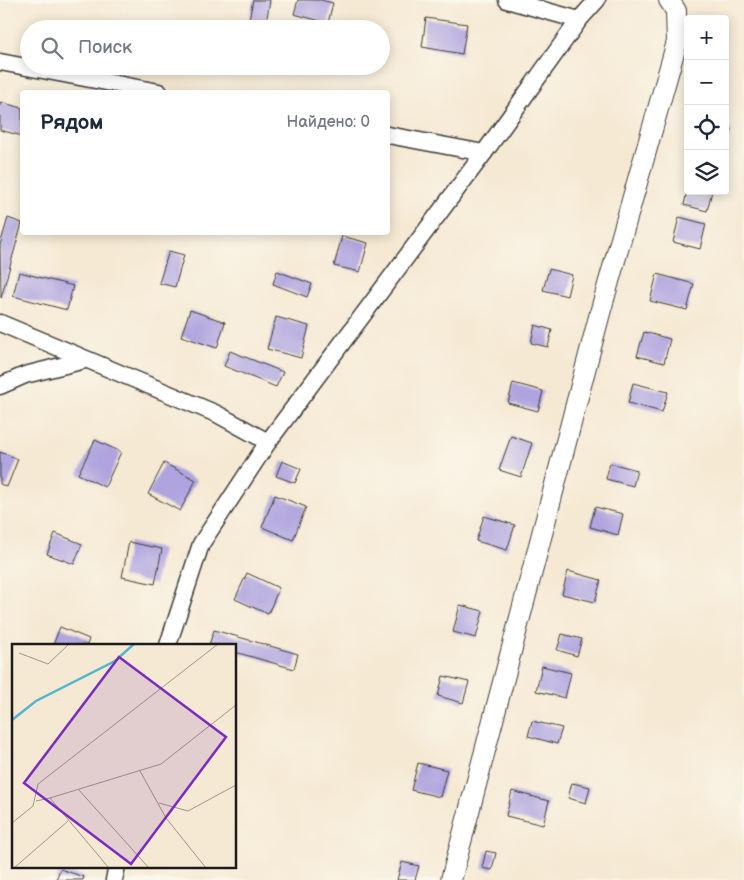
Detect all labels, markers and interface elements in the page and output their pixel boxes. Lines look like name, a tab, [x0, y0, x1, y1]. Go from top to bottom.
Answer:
map controls	[684, 15, 729, 195]
button: +	[684, 15, 729, 60]
search box	[20, 20, 390, 75]
icon: search	[38, 34, 66, 62]
text: Поиск	[78, 36, 132, 59]
button: −	[684, 60, 729, 105]
button: locate	[684, 105, 729, 150]
text: Рядом	[40, 110, 103, 135]
text: Найдено: 0	[287, 113, 370, 132]
button: layers	[684, 150, 729, 195]
inset map	[12, 644, 236, 868]

